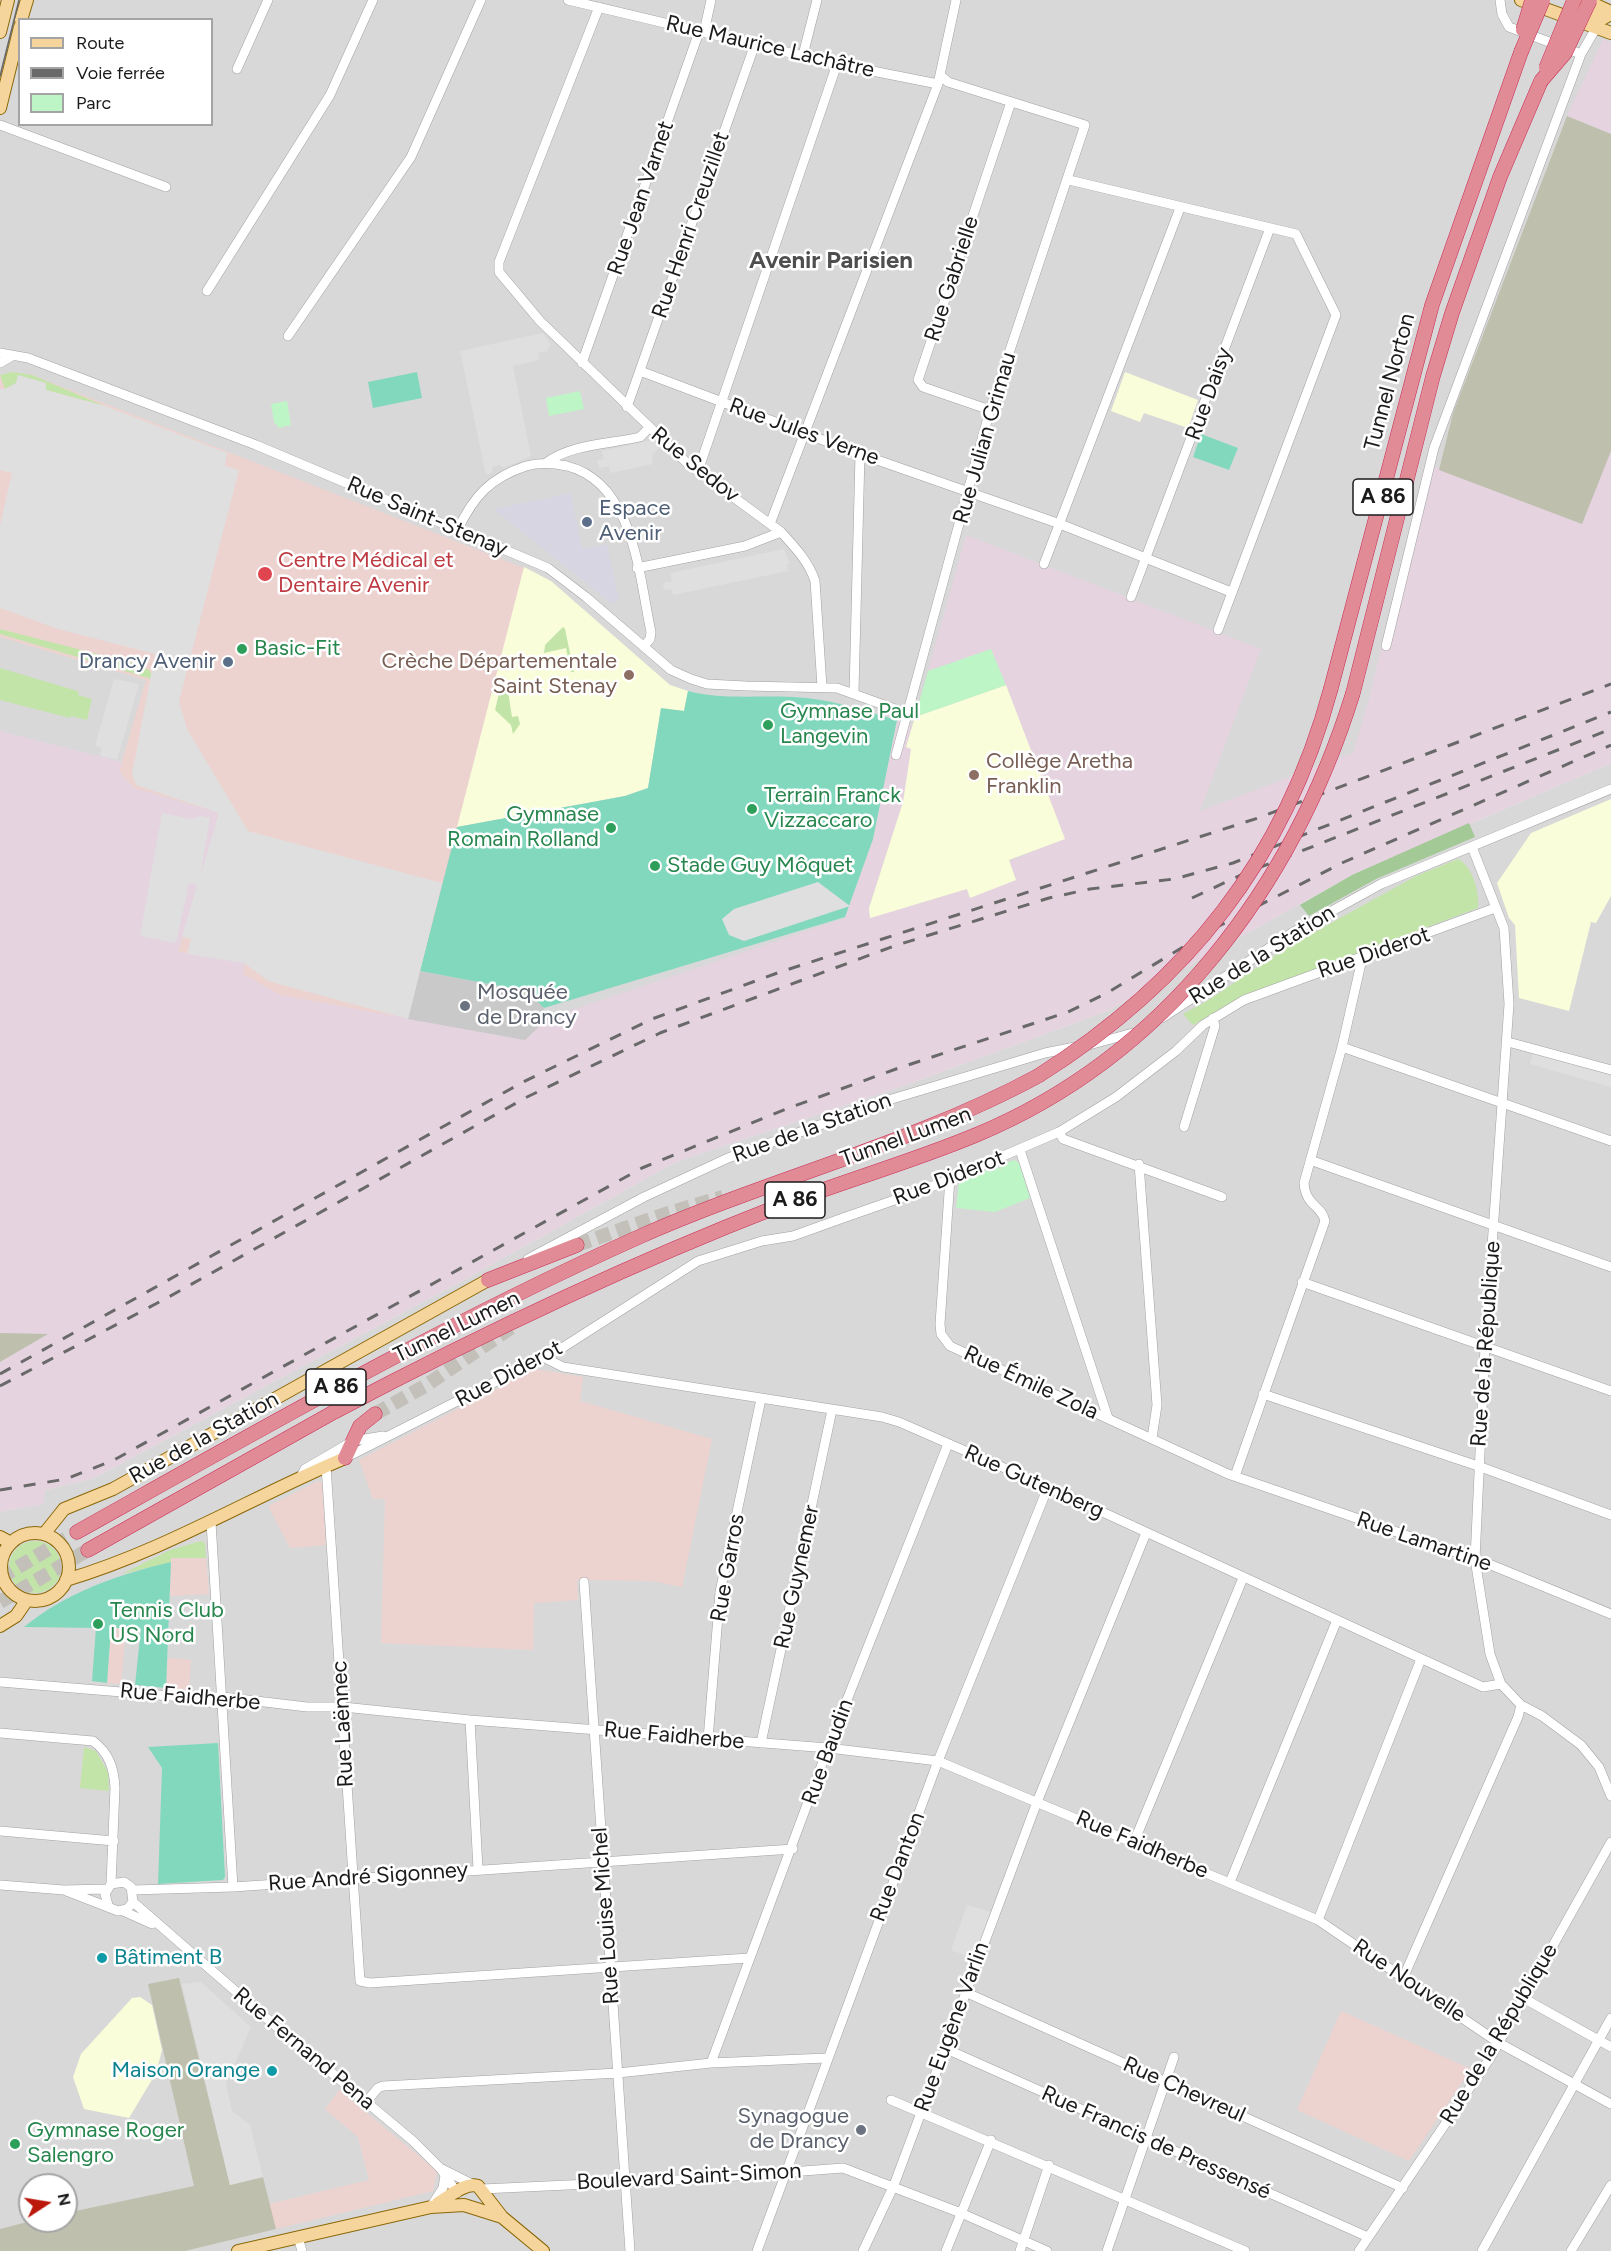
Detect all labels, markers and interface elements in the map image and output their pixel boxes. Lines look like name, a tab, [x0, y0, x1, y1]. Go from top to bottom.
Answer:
street label: Rue Maurice Lachâtre	[663, 10, 877, 84]
legend	[18, 18, 213, 126]
text: Route	[76, 32, 124, 54]
text: Voie ferrée	[76, 62, 165, 84]
text: Parc	[76, 92, 111, 114]
street label: Rue Jean Varnet	[602, 117, 680, 279]
street label: Rue Henri Creuzillet	[647, 128, 735, 322]
street label: Rue Gabrielle	[919, 213, 985, 345]
district label: Avenir Parisien	[749, 247, 913, 275]
street label: Tunnel Norton	[1359, 311, 1421, 453]
street label: Rue Daisy	[1180, 344, 1238, 444]
street label: Rue Julian Grimau	[948, 349, 1022, 527]
street label: Rue Jules Verne	[725, 393, 883, 471]
street label: Rue Sedov	[646, 421, 744, 509]
street label: Rue Saint-Stenay	[343, 471, 511, 563]
road number: A 86	[1353, 479, 1413, 515]
place label: Espace Avenir	[599, 496, 670, 548]
marker: Espace Avenir	[580, 515, 594, 529]
place label: Centre Médical et Dentaire Avenir	[278, 548, 454, 600]
marker: Centre Médical et Dentaire Avenir	[256, 565, 274, 583]
place label: Basic-Fit	[254, 636, 340, 662]
marker: Basic-Fit	[235, 642, 249, 656]
place label: Drancy Avenir	[79, 649, 216, 675]
place label: Crèche Départementale Saint Stenay	[382, 649, 617, 700]
marker: Drancy Avenir	[221, 655, 235, 669]
marker: Crèche Départementale Saint Stenay	[622, 668, 636, 682]
place label: Gymnase Paul Langevin	[780, 699, 919, 750]
marker: Gymnase Paul Langevin	[761, 718, 775, 732]
place label: Collège Aretha Franklin	[986, 749, 1133, 800]
marker: Collège Aretha Franklin	[967, 768, 981, 782]
place label: Terrain Franck Vizzaccaro	[764, 783, 901, 834]
place label: Gymnase Romain Rolland	[447, 802, 599, 854]
marker: Terrain Franck Vizzaccaro	[745, 802, 759, 816]
marker: Gymnase Romain Rolland	[604, 821, 618, 835]
place label: Stade Guy Môquet	[667, 853, 853, 879]
marker: Stade Guy Môquet	[648, 859, 662, 873]
street label: Rue de la Station	[1184, 900, 1340, 1010]
street label: Rue Diderot	[1314, 921, 1434, 985]
place label: Mosquée de Drancy	[477, 980, 577, 1032]
marker: Mosquée de Drancy	[458, 999, 472, 1013]
street label: Rue de la Station	[729, 1087, 895, 1169]
street label: Tunnel Lumen	[837, 1101, 975, 1173]
street label: Rue Diderot	[890, 1145, 1008, 1211]
road number: A 86	[765, 1182, 825, 1218]
street label: Rue de la République	[1466, 1240, 1506, 1448]
street label: Tunnel Lumen	[390, 1285, 524, 1369]
street label: Rue Diderot	[451, 1335, 567, 1413]
street label: Rue Émile Zola	[959, 1340, 1103, 1426]
road number: A 86	[306, 1369, 366, 1405]
street label: Rue de la Station	[125, 1386, 283, 1490]
street label: Rue Gutenberg	[960, 1439, 1108, 1525]
street label: Rue Guynemer	[769, 1503, 825, 1651]
street label: Rue Lamartine	[1353, 1507, 1495, 1577]
street label: Rue Garros	[706, 1512, 750, 1624]
place label: Tennis Club US Nord	[110, 1598, 224, 1650]
marker: Tennis Club US Nord	[91, 1617, 105, 1631]
street label: Rue Laënnec	[327, 1660, 359, 1788]
street label: Rue Faidherbe	[119, 1678, 261, 1716]
street label: Rue Baudin	[797, 1695, 859, 1809]
street label: Rue Faidherbe	[603, 1717, 745, 1755]
street label: Rue Faidherbe	[1072, 1805, 1212, 1885]
street label: Rue Danton	[865, 1808, 931, 1926]
street label: Rue Louise Michel	[587, 1827, 625, 2005]
street label: Rue André Sigonney	[267, 1857, 469, 1897]
street label: Rue Nouvelle	[1348, 1934, 1470, 2028]
street label: Rue Eugène Varlin	[909, 1939, 995, 2115]
street label: Rue de la République	[1435, 1939, 1563, 2129]
place label: Bâtiment B	[114, 1945, 222, 1971]
marker: Bâtiment B	[95, 1951, 109, 1965]
street label: Rue Fernand Pena	[228, 1982, 380, 2116]
street label: Rue Chevreul	[1119, 2051, 1249, 2129]
place label: Maison Orange	[111, 2058, 260, 2084]
marker: Maison Orange	[265, 2064, 279, 2078]
street label: Rue Francis de Pressensé	[1037, 2080, 1275, 2206]
place label: Synagogue de Drancy	[738, 2104, 849, 2156]
place label: Gymnase Roger Salengro	[27, 2118, 184, 2170]
marker: Synagogue de Drancy	[854, 2123, 868, 2137]
marker: Gymnase Roger Salengro	[8, 2137, 22, 2151]
street label: Boulevard Saint-Simon	[576, 2158, 802, 2196]
north arrow	[18, 2173, 78, 2233]
text: N	[54, 2192, 75, 2208]

